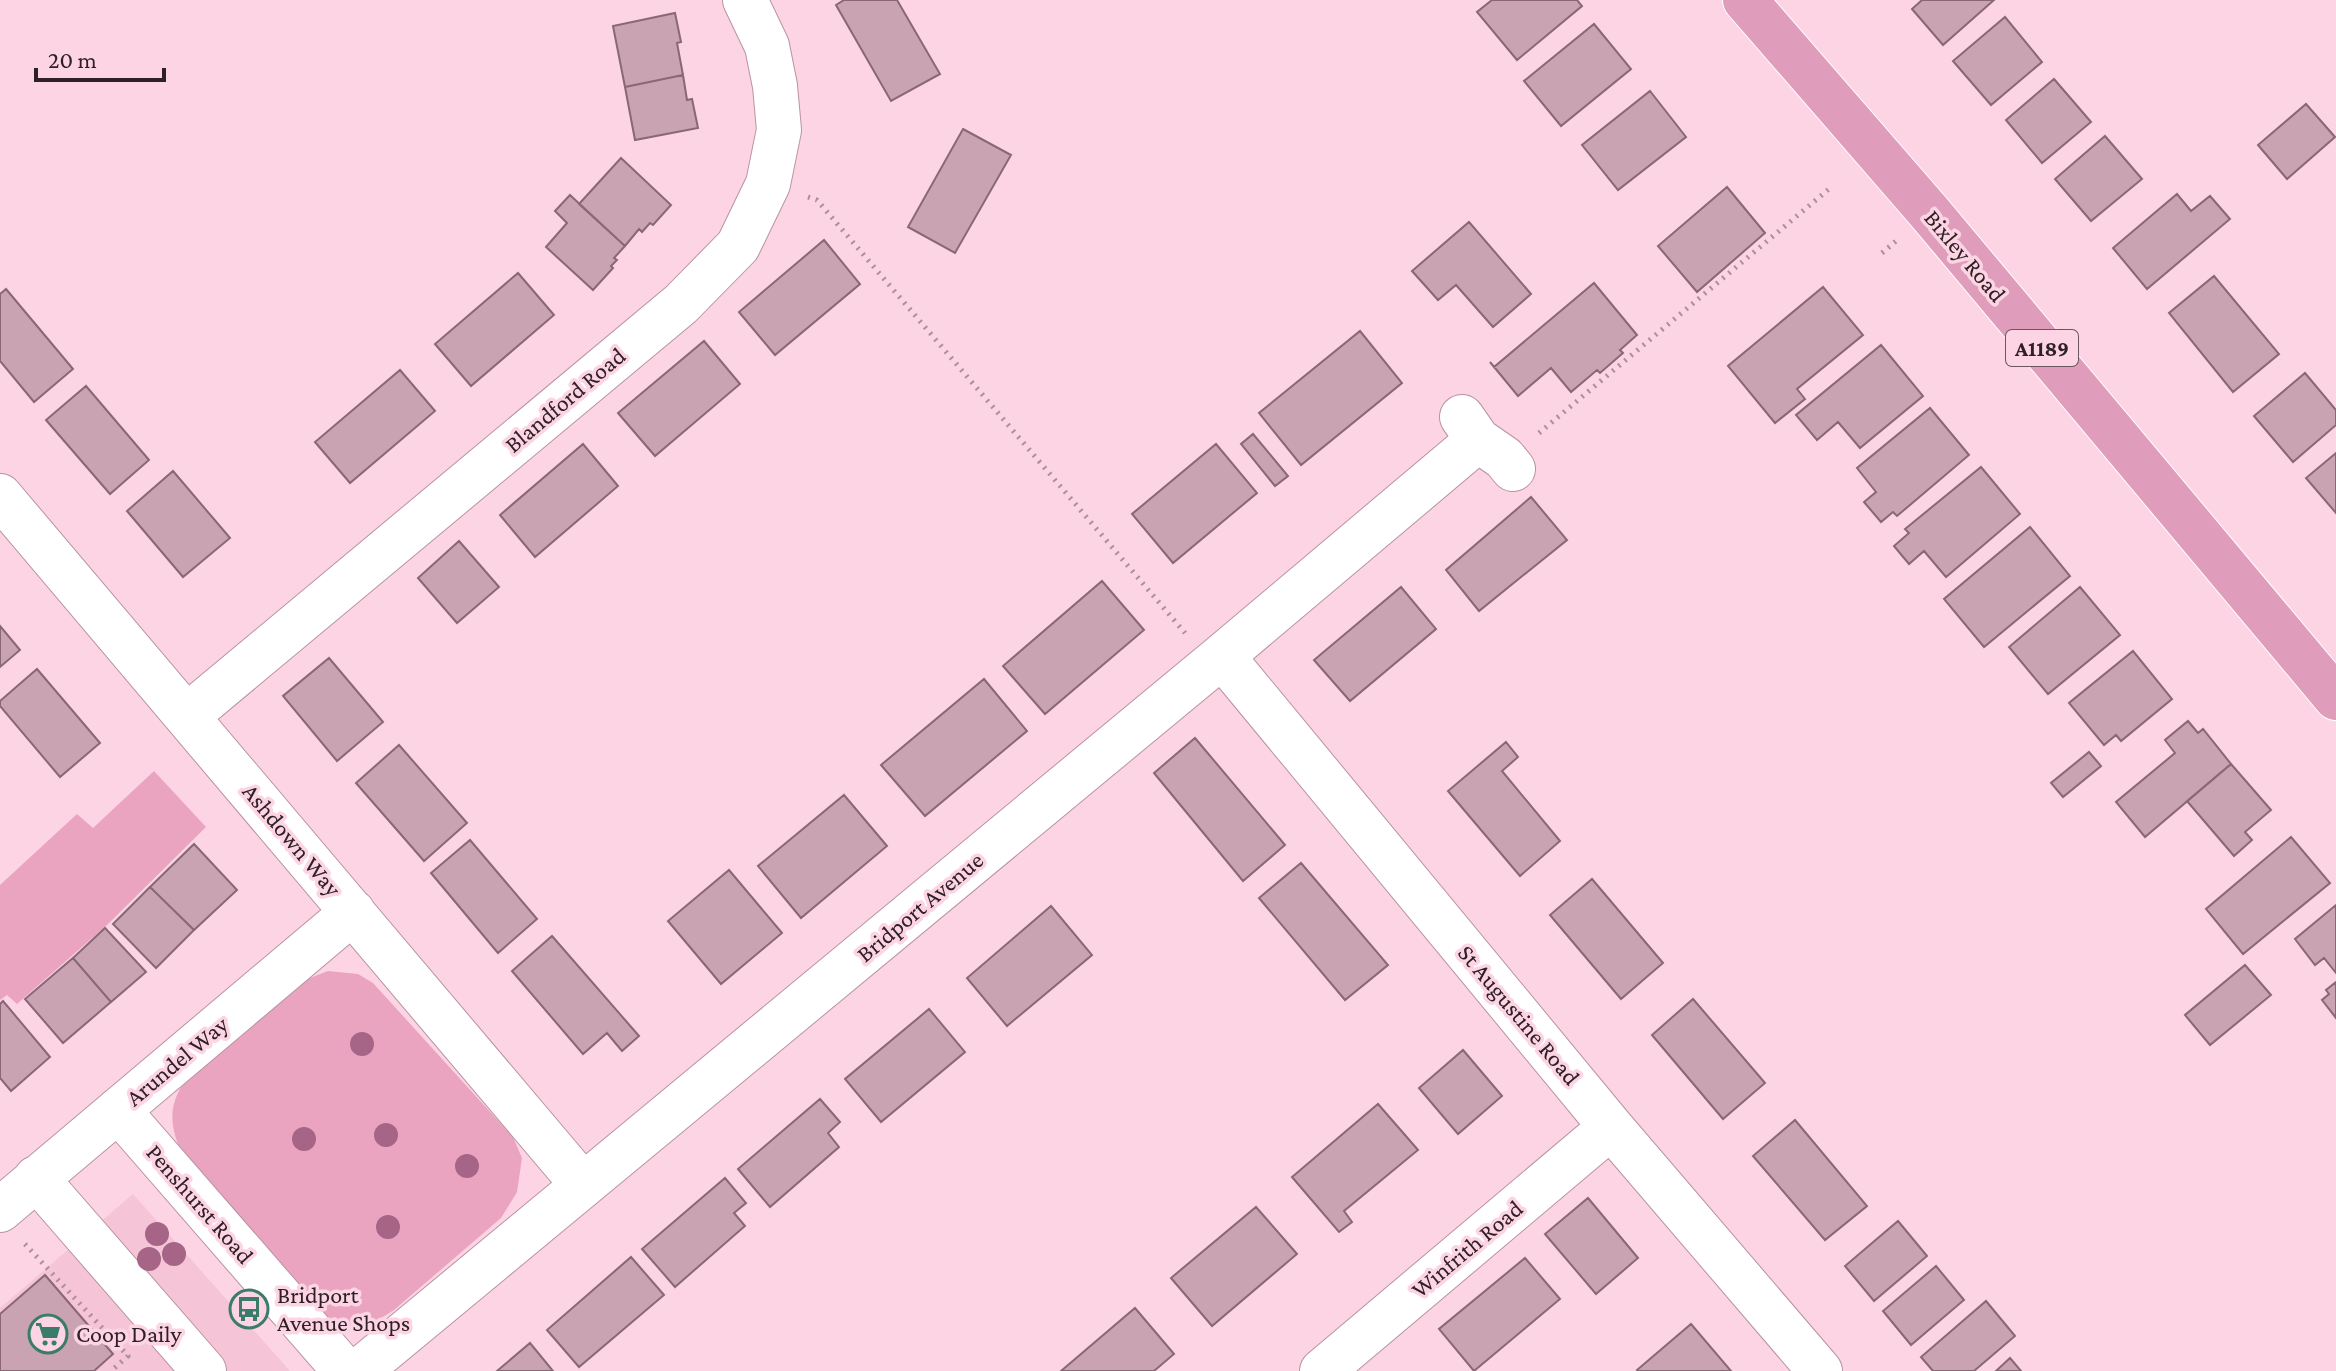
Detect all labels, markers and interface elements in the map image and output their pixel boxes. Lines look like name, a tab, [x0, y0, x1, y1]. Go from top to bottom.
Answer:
scale bar	[36, 32, 164, 82]
text: 20 m	[48, 46, 97, 73]
street label: Bixley Road	[1919, 204, 2012, 307]
road number: A1189	[2006, 330, 2078, 366]
street label: Blandford Road	[499, 341, 631, 458]
street label: Ashdown Way	[238, 778, 348, 902]
street label: Bridport Avenue	[851, 846, 988, 967]
street label: St Augustine Road	[1453, 939, 1586, 1090]
street label: Arundel Way	[120, 1010, 234, 1111]
street label: Penshurst Road	[141, 1139, 260, 1269]
street label: Winfrith Road	[1406, 1194, 1528, 1303]
place label: Bridport Avenue Shops	[277, 1281, 410, 1336]
bus stop icon: Bridport Avenue Shops	[228, 1288, 270, 1330]
supermarket icon: Coop Daily	[27, 1313, 69, 1355]
place label: Coop Daily	[76, 1320, 183, 1347]

